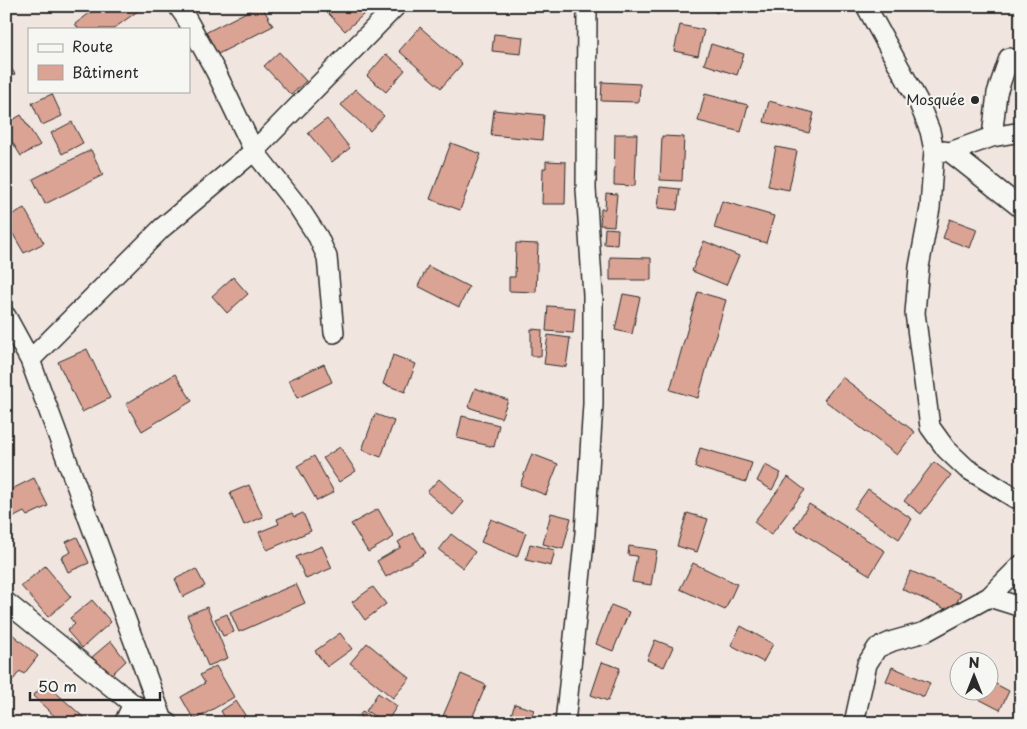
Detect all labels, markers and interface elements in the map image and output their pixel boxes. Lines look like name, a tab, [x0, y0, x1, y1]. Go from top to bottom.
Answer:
legend	[28, 28, 190, 92]
text: Route	[72, 34, 113, 57]
text: Bâtiment	[72, 60, 139, 83]
place label: Mosquée	[906, 89, 965, 110]
marker: Mosquée	[969, 94, 981, 106]
north arrow	[950, 652, 1000, 702]
text: N	[968, 652, 980, 673]
scale bar	[30, 669, 160, 701]
text: 50 m	[38, 674, 77, 697]

